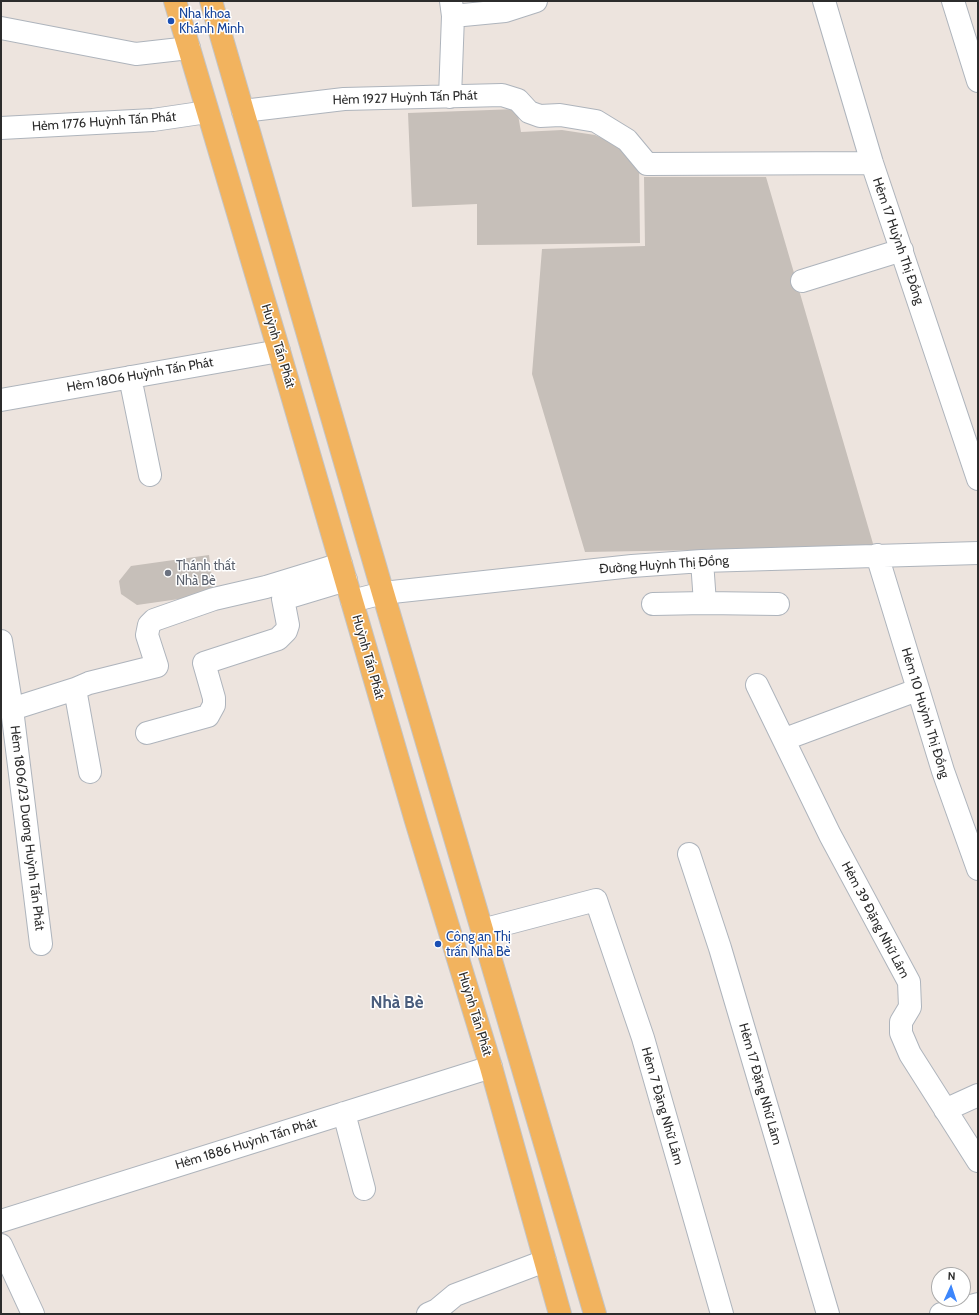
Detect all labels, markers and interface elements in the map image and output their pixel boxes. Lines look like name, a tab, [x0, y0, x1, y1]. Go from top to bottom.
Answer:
place label: Nha khoa Khánh Minh	[179, 6, 244, 37]
marker: Nha khoa Khánh Minh	[166, 16, 176, 26]
street label: Hẻm 1927 Huỳnh Tấn Phát	[332, 88, 478, 108]
street label: Hẻm 1776 Huỳnh Tấn Phát	[31, 109, 177, 135]
street label: Hẻm 17 Huỳnh Thị Đồng	[869, 175, 927, 307]
street label: Huỳnh Tấn Phát	[258, 302, 298, 390]
street label: Hẻm 1806 Huỳnh Tấn Phát	[65, 354, 215, 396]
street label: Đường Huỳnh Thị Đồng	[599, 553, 729, 577]
place label: Thánh thất Nhà Bè	[176, 558, 235, 589]
marker: Thánh thất Nhà Bè	[163, 568, 173, 578]
street label: Huỳnh Tấn Phát	[348, 613, 388, 701]
street label: Hẻm 10 Huỳnh Thị Đồng	[898, 646, 952, 780]
street label: Hẻm 1806/23 Dương Huỳnh Tấn Phát	[7, 724, 47, 932]
street label: Hẻm 39 Đặng Nhữ Lâm	[838, 859, 912, 981]
place label: Công an Thị trấn Nhà Bè	[446, 929, 511, 960]
marker: Công an Thị trấn Nhà Bè	[433, 939, 443, 949]
street label: Huỳnh Tấn Phát	[455, 970, 495, 1058]
district label: Nhà Bè	[371, 993, 423, 1013]
street label: Hẻm 17 Đặng Nhữ Lâm	[735, 1021, 785, 1147]
street label: Hẻm 7 Đặng Nhữ Lâm	[638, 1045, 686, 1167]
street label: Hẻm 1886 Huỳnh Tấn Phát	[173, 1115, 319, 1173]
north arrow	[931, 1267, 971, 1307]
text: N	[947, 1269, 956, 1283]

